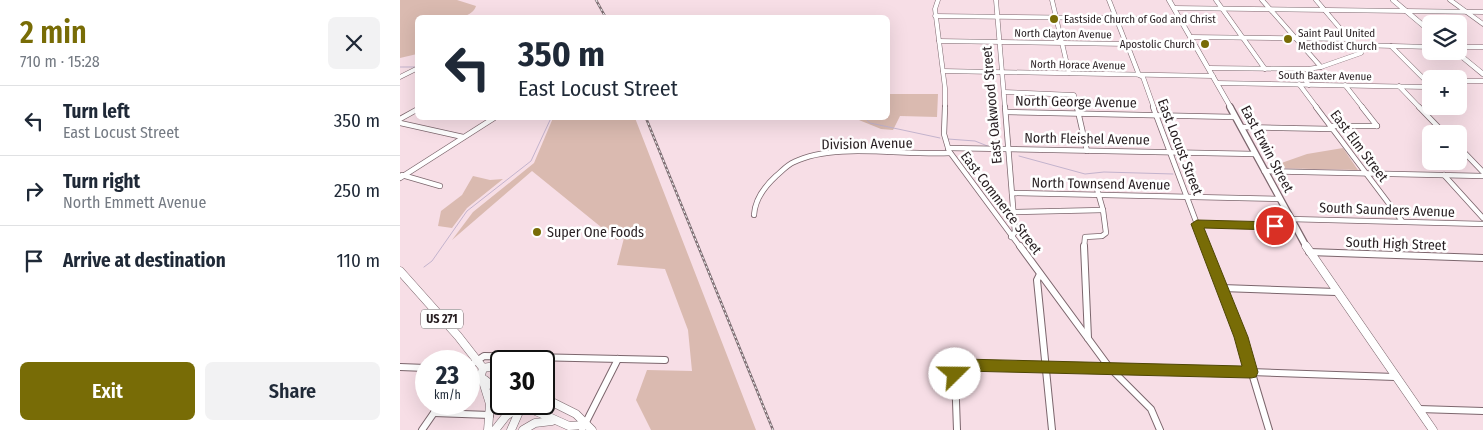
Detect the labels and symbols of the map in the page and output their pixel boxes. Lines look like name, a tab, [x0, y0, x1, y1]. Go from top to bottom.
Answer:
marker: Eastside Church of God and Christ	[1048, 13, 1060, 25]
place label: Eastside Church of God and Christ	[1064, 13, 1216, 26]
street label: North Clayton Avenue	[1014, 27, 1112, 41]
place label: Saint Paul United Methodist Church	[1298, 27, 1377, 53]
marker: Saint Paul United Methodist Church	[1282, 33, 1294, 45]
place label: Apostolic Church	[1120, 38, 1195, 51]
marker: Apostolic Church	[1199, 38, 1211, 50]
street label: East Oakwood Street	[978, 45, 1006, 165]
street label: North Horace Avenue	[1030, 58, 1126, 72]
street label: South Baxter Avenue	[1278, 69, 1372, 83]
street label: North George Avenue	[1015, 92, 1137, 112]
street label: East Locust Street	[1154, 96, 1206, 198]
street label: East Erwin Street	[1237, 103, 1297, 196]
street label: East Elm Street	[1326, 107, 1392, 186]
street label: North Fleishel Avenue	[1024, 129, 1150, 149]
street label: Division Avenue	[821, 135, 913, 153]
street label: East Commerce Street	[957, 148, 1046, 258]
street label: North Townsend Avenue	[1031, 174, 1171, 194]
street label: South Saunders Avenue	[1319, 199, 1455, 221]
pin	[1254, 205, 1296, 247]
place label: Super One Foods	[547, 224, 644, 241]
marker: Super One Foods	[531, 226, 543, 238]
street label: South High Street	[1345, 234, 1447, 254]
road number: US 271	[421, 310, 463, 328]
position arrow	[928, 347, 980, 399]
speed limit sign: 30	[490, 350, 555, 415]

